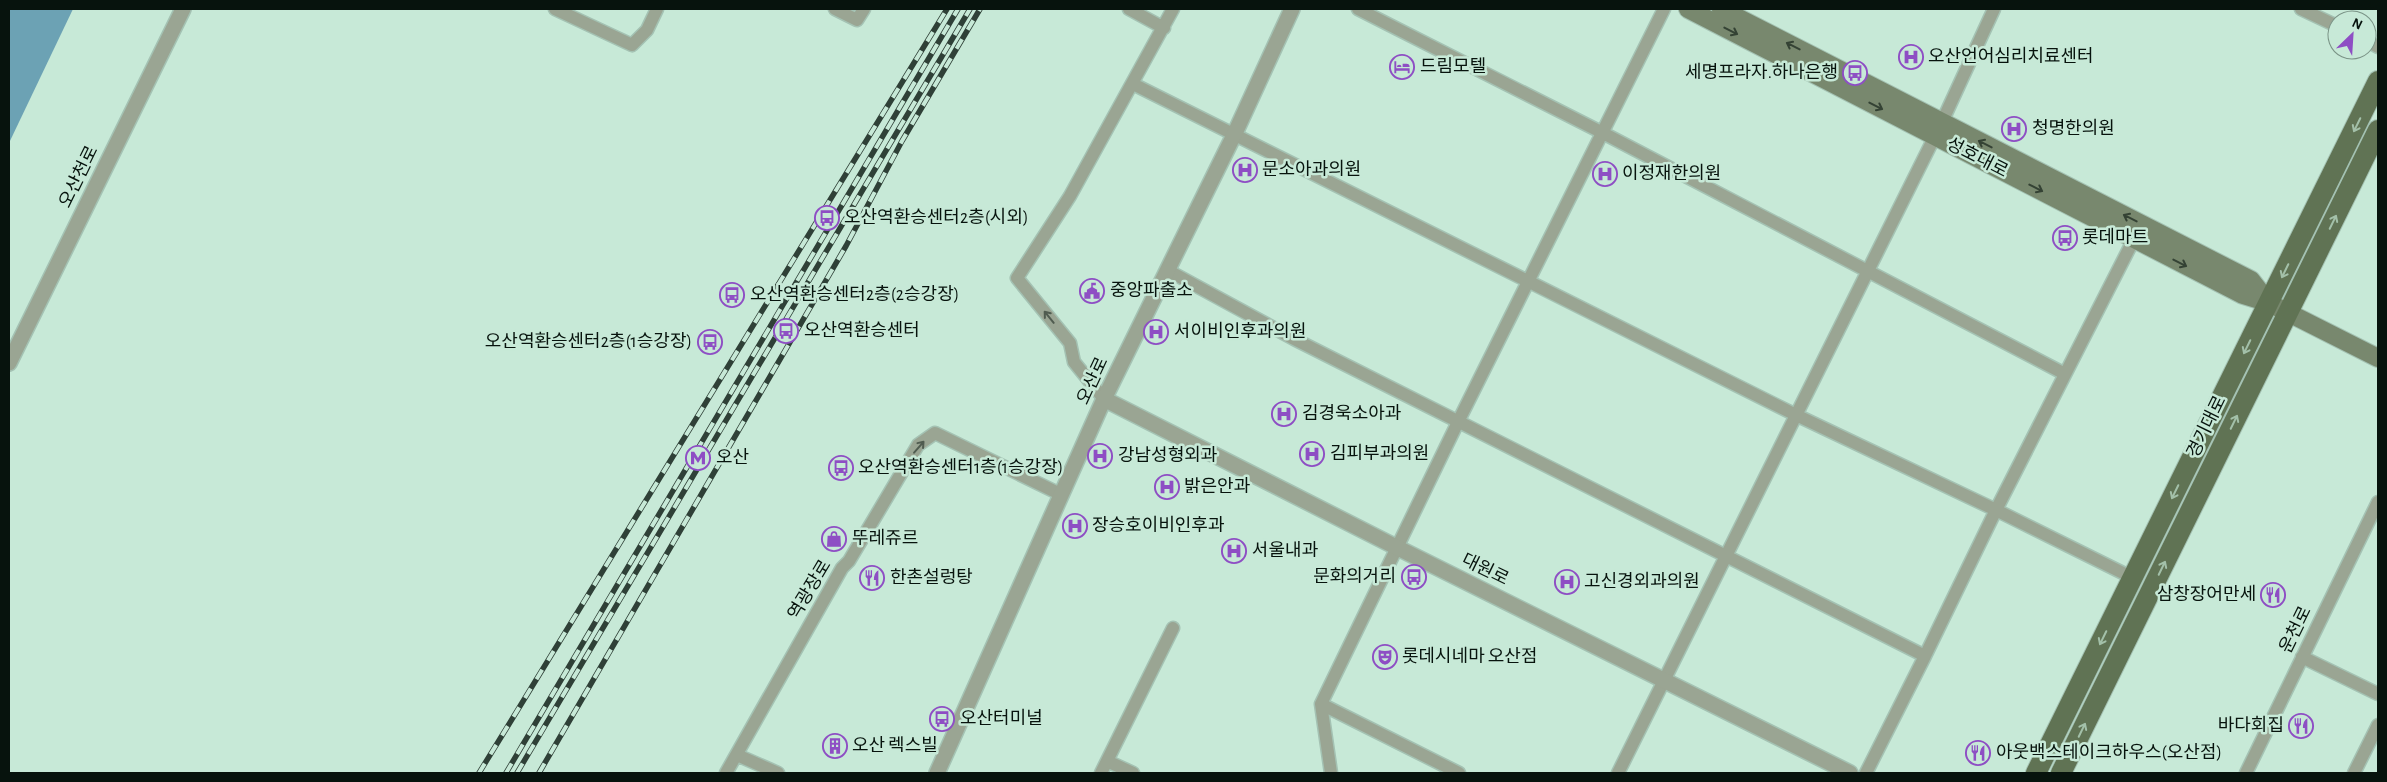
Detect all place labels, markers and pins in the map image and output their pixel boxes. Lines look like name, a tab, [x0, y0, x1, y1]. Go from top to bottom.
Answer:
hospital icon: 오산언어심리치료센터	[1898, 44, 1924, 70]
place label: 오산언어심리치료센터	[1928, 46, 2094, 66]
hotel icon: 드림모텔	[1389, 54, 1415, 80]
place label: 드림모텔	[1420, 57, 1486, 76]
bus stop icon: 세명프라자.하나은행	[1842, 60, 1868, 86]
place label: 세명프라자.하나은행	[1685, 62, 1838, 82]
hospital icon: 청명한의원	[2001, 116, 2027, 142]
place label: 청명한의원	[2032, 118, 2115, 138]
hospital icon: 문소아과의원	[1232, 157, 1258, 183]
place label: 문소아과의원	[1262, 159, 1361, 179]
hospital icon: 이정재한의원	[1592, 161, 1618, 187]
place label: 이정재한의원	[1622, 163, 1721, 183]
bus stop icon: 오산역환승센터2층(시외)	[814, 205, 840, 231]
place label: 오산역환승센터2층(시외)	[844, 207, 1028, 227]
bus stop icon: 롯데마트	[2052, 225, 2078, 251]
place label: 롯데마트	[2082, 227, 2148, 247]
public building icon: 중앙파출소	[1079, 278, 1105, 304]
place label: 중앙파출소	[1110, 280, 1193, 300]
bus stop icon: 오산역환승센터2층(2승강장)	[719, 282, 745, 308]
place label: 오산역환승센터2층(2승강장)	[750, 284, 959, 304]
bus stop icon: 오산역환승센터	[773, 318, 799, 344]
hospital icon: 서이비인후과의원	[1143, 319, 1169, 345]
place label: 오산역환승센터	[804, 320, 920, 340]
place label: 서이비인후과의원	[1174, 321, 1306, 341]
bus stop icon: 오산역환승센터2층(1승강장)	[697, 329, 723, 355]
place label: 오산역환승센터2층(1승강장)	[485, 331, 692, 351]
hospital icon: 김경욱소아과	[1271, 401, 1297, 427]
place label: 김경욱소아과	[1302, 404, 1402, 423]
hospital icon: 김피부과의원	[1299, 441, 1325, 467]
hospital icon: 강남성형외과	[1087, 443, 1113, 469]
place label: 김피부과의원	[1330, 443, 1429, 463]
metro station icon: 오산	[685, 445, 711, 471]
place label: 강남성형외과	[1118, 445, 1218, 465]
place label: 오산	[716, 448, 749, 467]
bus stop icon: 오산역환승센터1층(1승강장)	[828, 455, 854, 481]
place label: 오산역환승센터1층(1승강장)	[858, 457, 1063, 477]
hospital icon: 밝은안과	[1154, 474, 1180, 500]
place label: 밝은안과	[1184, 477, 1251, 496]
hospital icon: 장승호이비인후과	[1062, 513, 1088, 539]
place label: 장승호이비인후과	[1092, 515, 1225, 535]
shop icon: 뚜레쥬르	[821, 526, 847, 552]
place label: 뚜레쥬르	[852, 528, 918, 548]
hospital icon: 서울내과	[1221, 538, 1247, 564]
place label: 서울내과	[1252, 541, 1319, 560]
bus stop icon: 문화의거리	[1401, 564, 1427, 590]
restaurant icon: 한촌설렁탕	[859, 565, 885, 591]
place label: 문화의거리	[1313, 566, 1396, 586]
place label: 한촌설렁탕	[890, 568, 973, 587]
hospital icon: 고신경외과의원	[1554, 569, 1580, 595]
place label: 고신경외과의원	[1584, 571, 1700, 591]
restaurant icon: 삼창장어만세	[2260, 582, 2286, 608]
place label: 삼창장어만세	[2157, 584, 2256, 604]
theatre icon: 롯데시네마 오산점	[1372, 644, 1398, 670]
place label: 롯데시네마 오산점	[1402, 646, 1537, 666]
bus stop icon: 오산터미널	[929, 706, 955, 732]
place label: 오산터미널	[960, 708, 1043, 728]
restaurant icon: 바다회집	[2288, 713, 2314, 739]
place label: 바다회집	[2218, 715, 2284, 735]
building icon: 오산 렉스빌	[822, 733, 848, 759]
place label: 오산 렉스빌	[852, 736, 938, 755]
restaurant icon: 아웃백스테이크하우스(오산점)	[1965, 740, 1991, 766]
place label: 아웃백스테이크하우스(오산점)	[1996, 742, 2222, 762]

